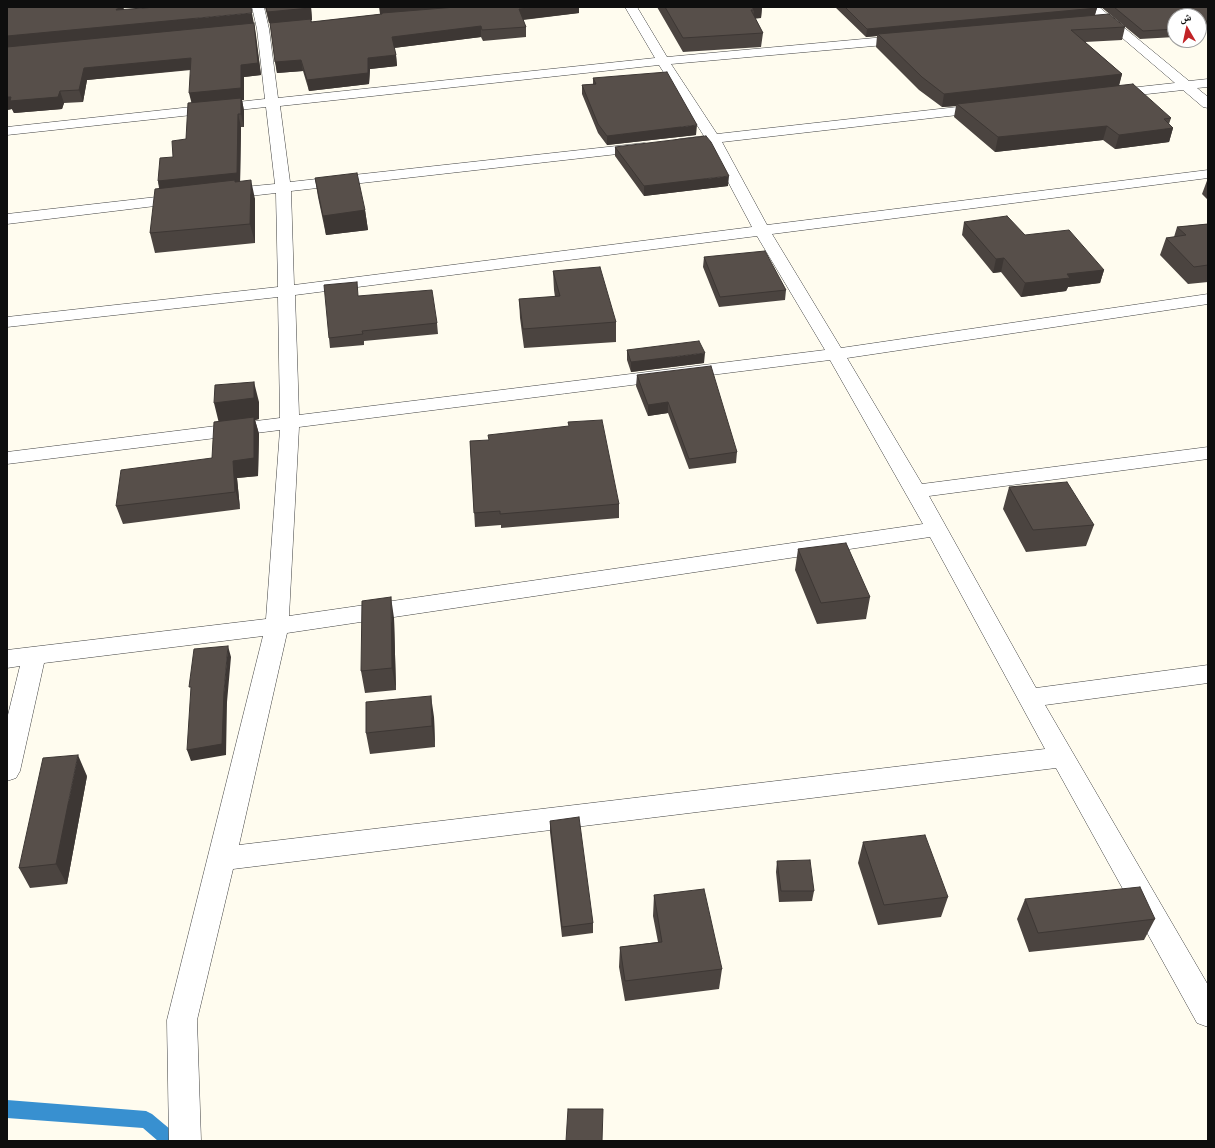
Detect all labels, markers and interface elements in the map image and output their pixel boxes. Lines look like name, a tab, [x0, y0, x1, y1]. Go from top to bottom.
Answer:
north arrow	[1167, 8, 1207, 48]
text: ش	[1178, 9, 1192, 25]

